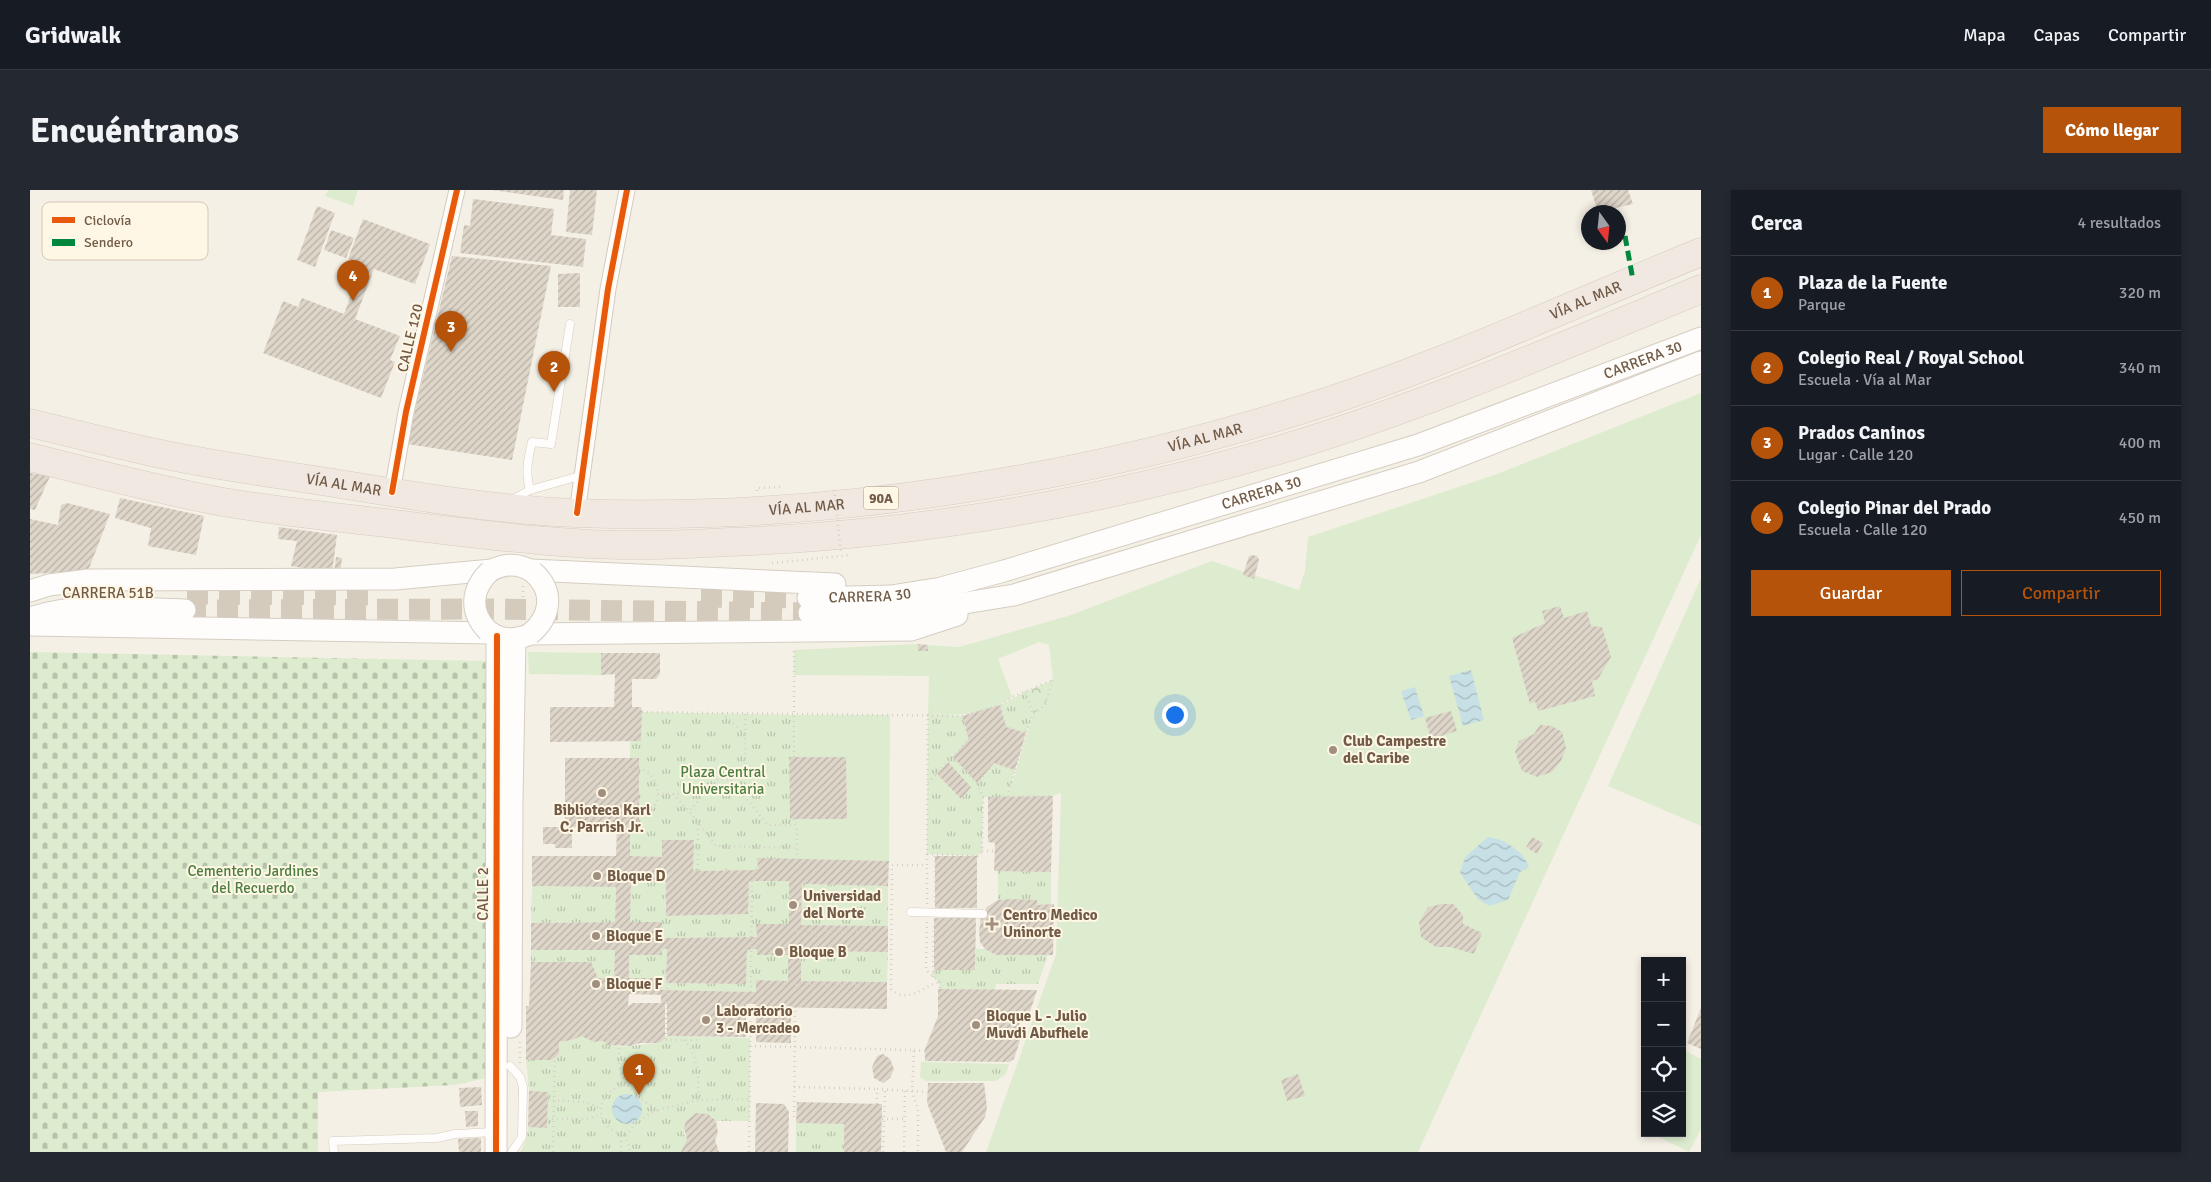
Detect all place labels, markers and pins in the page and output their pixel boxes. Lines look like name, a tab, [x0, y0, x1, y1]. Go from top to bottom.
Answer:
pin: 4	[337, 260, 369, 301]
pin: 3	[435, 311, 467, 352]
pin: 2	[538, 351, 570, 392]
place label: Club Campestre del Caribe	[1343, 732, 1446, 767]
marker: Club Campestre del Caribe	[1327, 744, 1339, 756]
marker: Biblioteca Karl C. Parrish Jr.	[596, 787, 608, 799]
place label: Biblioteca Karl C. Parrish Jr.	[553, 801, 651, 836]
place label: Bloque D	[607, 867, 666, 885]
marker: Bloque D	[591, 870, 603, 882]
place label: Universidad del Norte	[803, 887, 881, 922]
marker: Universidad del Norte	[787, 899, 799, 911]
place label: Centro Medico Uninorte	[1003, 906, 1098, 941]
marker: Centro Medico Uninorte	[985, 917, 999, 931]
place label: Bloque E	[606, 927, 664, 945]
marker: Bloque E	[590, 930, 602, 942]
place label: Bloque B	[789, 943, 847, 961]
marker: Bloque B	[773, 946, 785, 958]
place label: Bloque F	[606, 975, 663, 993]
marker: Bloque F	[590, 978, 602, 990]
place label: Laboratorio 3 - Mercadeo	[716, 1002, 800, 1037]
place label: Bloque L - Julio Muvdi Abufhele	[986, 1007, 1089, 1042]
marker: Laboratorio 3 - Mercadeo	[700, 1014, 712, 1026]
marker: Bloque L - Julio Muvdi Abufhele	[970, 1019, 982, 1031]
pin: 1	[623, 1054, 655, 1095]

